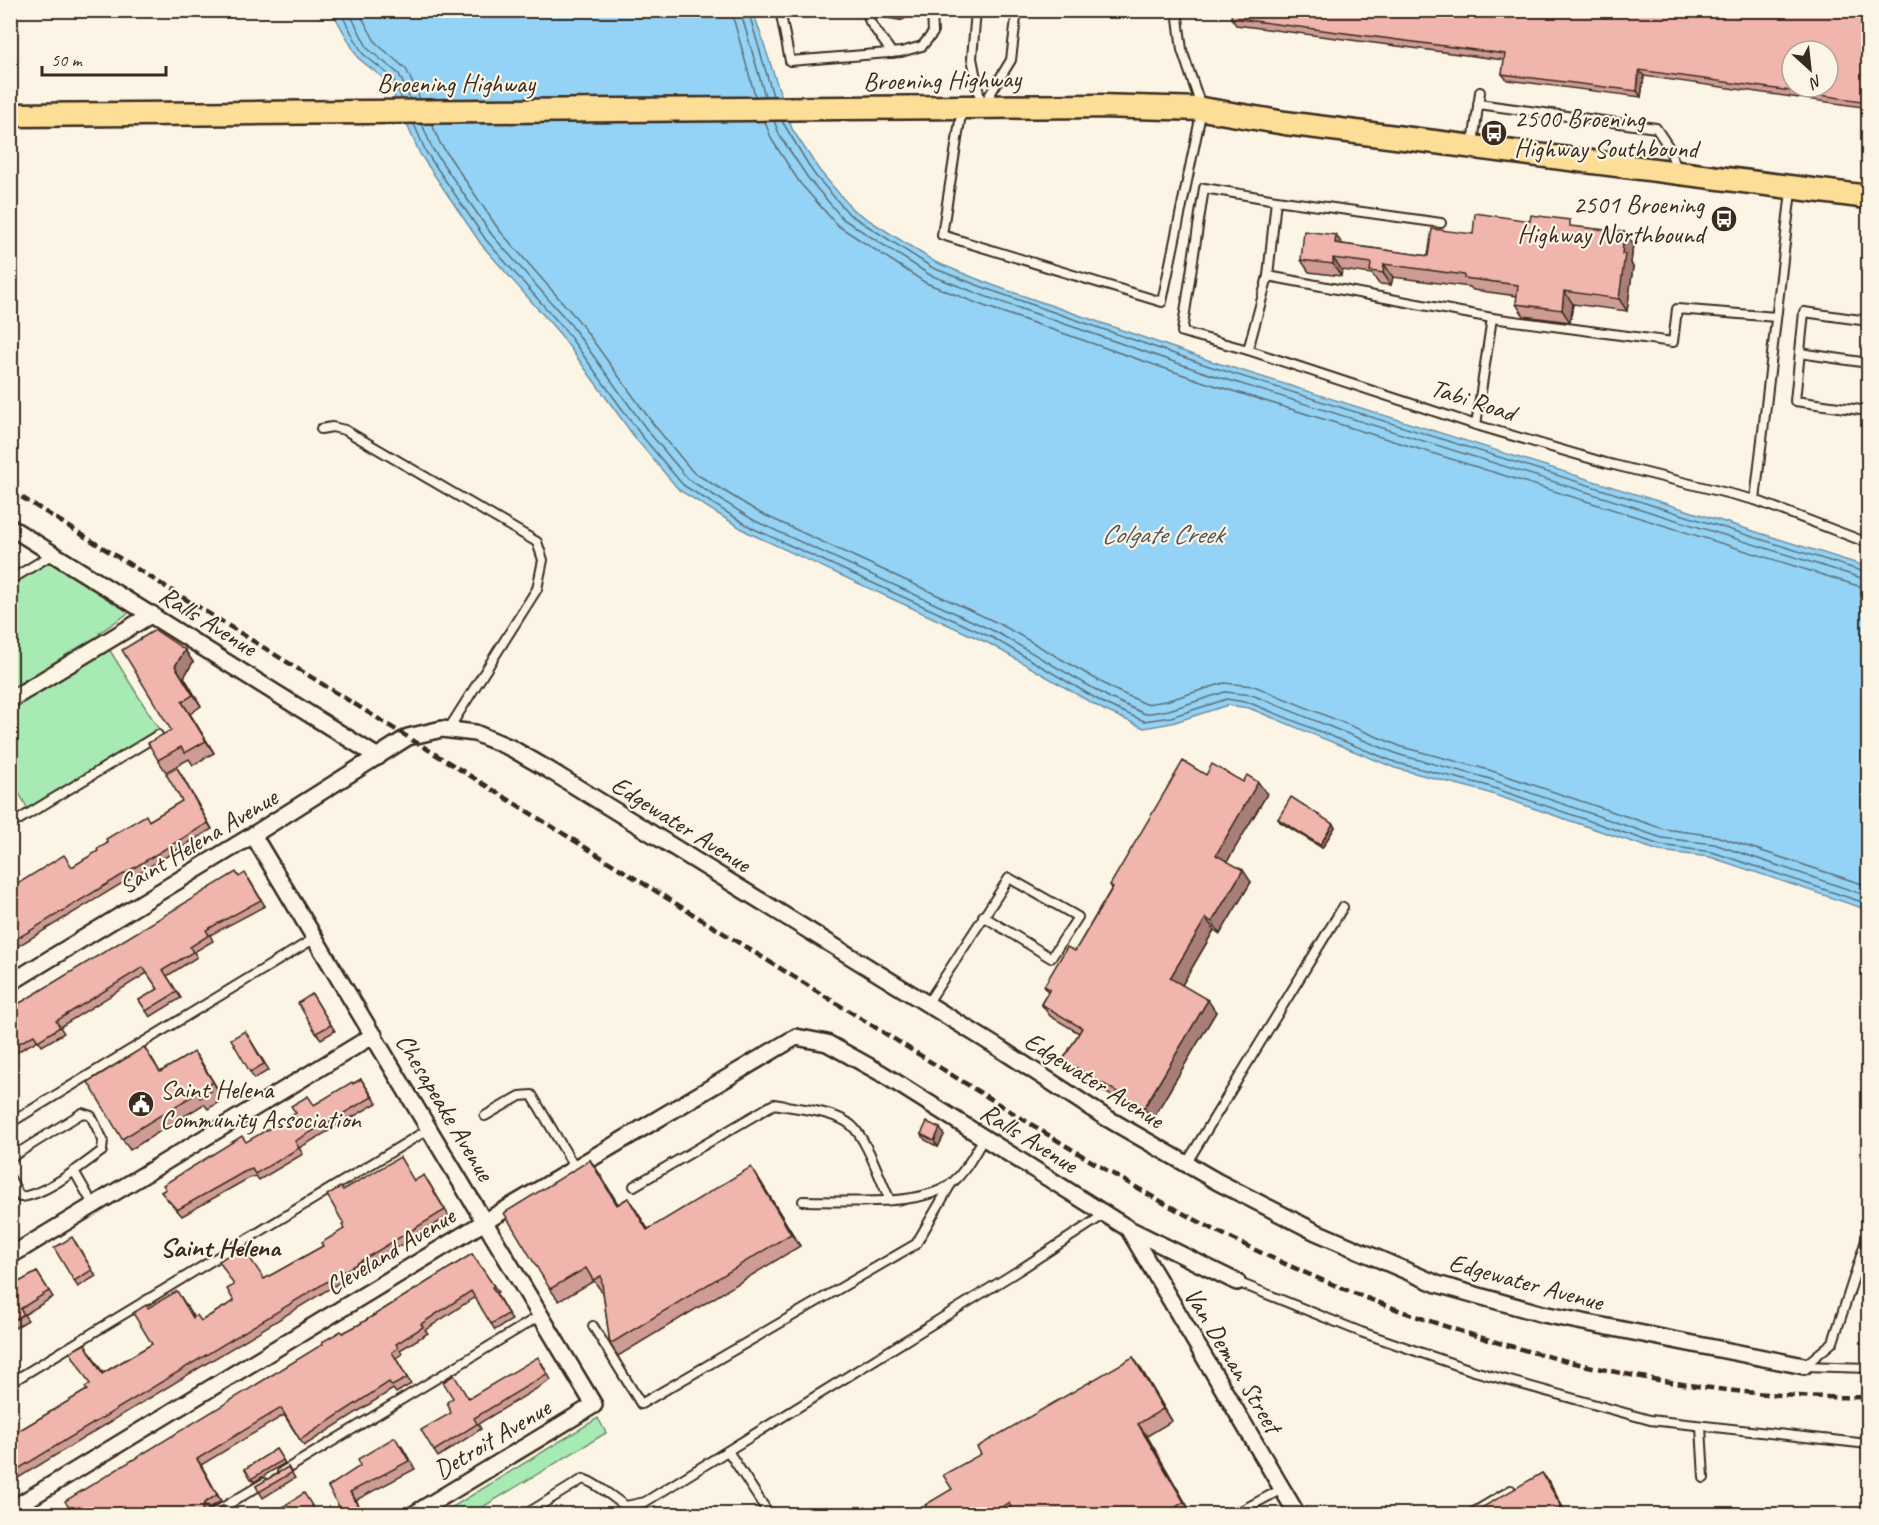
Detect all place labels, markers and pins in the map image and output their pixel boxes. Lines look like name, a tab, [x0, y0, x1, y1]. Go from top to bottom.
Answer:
place label: 2500 Broening Highway Southbound	[1514, 102, 1701, 165]
bus stop icon: 2500 Broening Highway Southbound	[1479, 118, 1509, 148]
place label: 2501 Broening Highway Northbound	[1517, 188, 1708, 251]
bus stop icon: 2501 Broening Highway Northbound	[1709, 204, 1739, 234]
place label: Saint Helena Community Association	[160, 1073, 362, 1136]
public building icon: Saint Helena Community Association	[126, 1089, 156, 1119]

